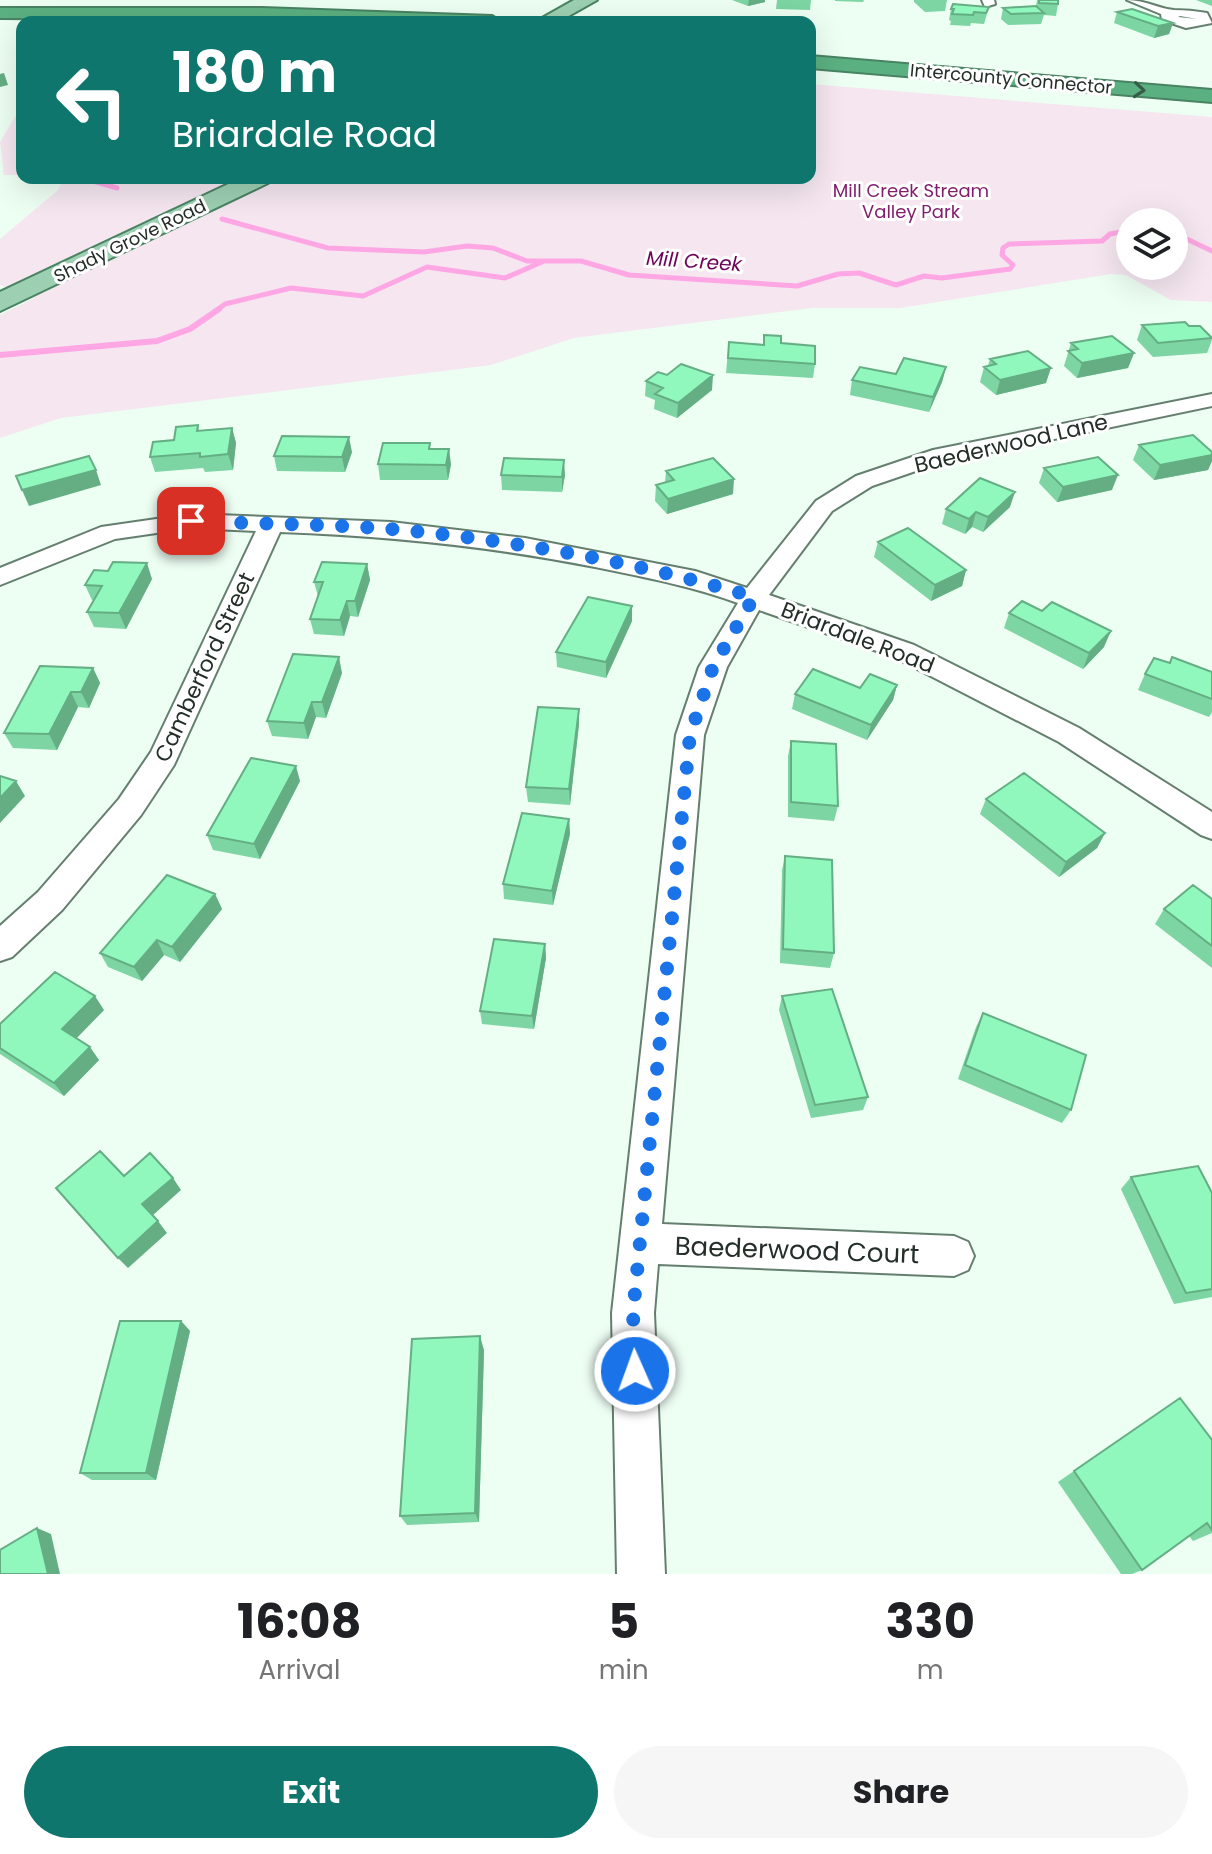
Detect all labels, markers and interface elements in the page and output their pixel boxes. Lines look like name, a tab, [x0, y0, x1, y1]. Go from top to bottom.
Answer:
text: 180 m	[172, 33, 337, 112]
icon: left	[40, 48, 144, 152]
street label: Intercounty Connector	[909, 57, 1113, 100]
one-way arrow	[1133, 81, 1146, 98]
text: Briardale Road	[172, 109, 437, 160]
park label: Mill Creek Stream Valley Park	[833, 178, 989, 224]
street label: Shady Grove Road	[49, 193, 210, 288]
map controls	[1116, 208, 1188, 280]
button: layers	[1116, 208, 1188, 280]
water label: Mill Creek	[645, 244, 745, 278]
street label: Baederwood Lane	[911, 406, 1111, 481]
pin	[157, 487, 225, 555]
icon: arrive	[169, 499, 213, 543]
street label: Camberford Street	[147, 567, 262, 767]
street label: Briardale Road	[777, 594, 939, 681]
street label: Baederwood Court	[674, 1228, 920, 1272]
position arrow	[593, 1329, 677, 1413]
text: 16:08	[237, 1588, 362, 1655]
text: 5	[608, 1588, 639, 1655]
text: 330	[886, 1588, 975, 1655]
text: Arrival	[258, 1652, 340, 1688]
text: min	[599, 1652, 649, 1688]
text: m	[917, 1652, 944, 1688]
button: Exit	[24, 1746, 598, 1838]
button: Share	[614, 1746, 1188, 1838]

